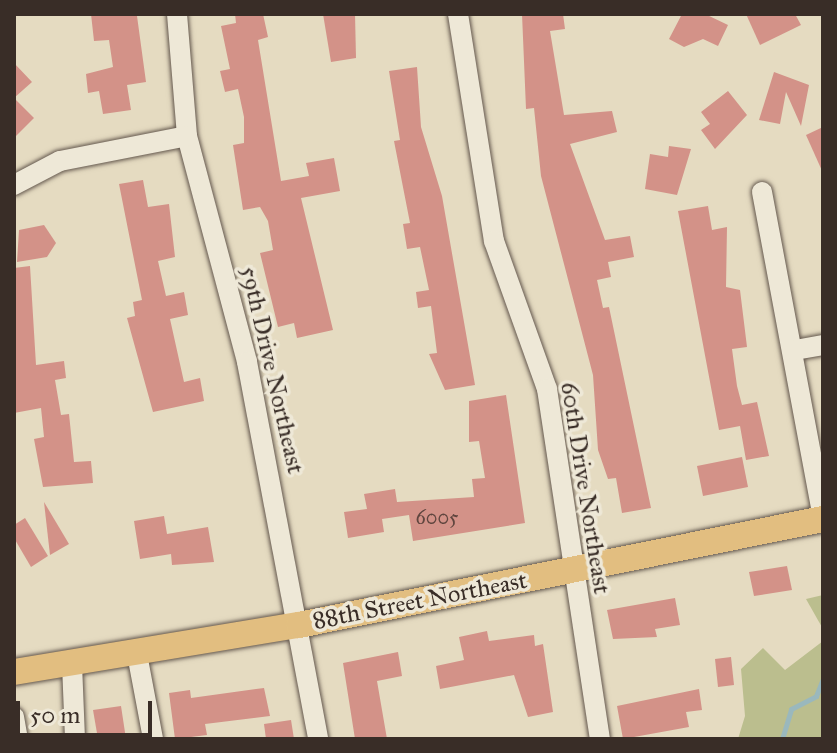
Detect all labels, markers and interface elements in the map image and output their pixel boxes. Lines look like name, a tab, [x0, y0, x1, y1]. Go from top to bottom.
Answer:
street label: 59th Drive Northeast	[234, 263, 310, 477]
street label: 60th Drive Northeast	[554, 380, 616, 596]
house number: 6005	[416, 505, 458, 529]
street label: 88th Street Northeast	[310, 566, 530, 636]
scale bar	[20, 685, 156, 735]
text: 50 m	[30, 700, 80, 730]

